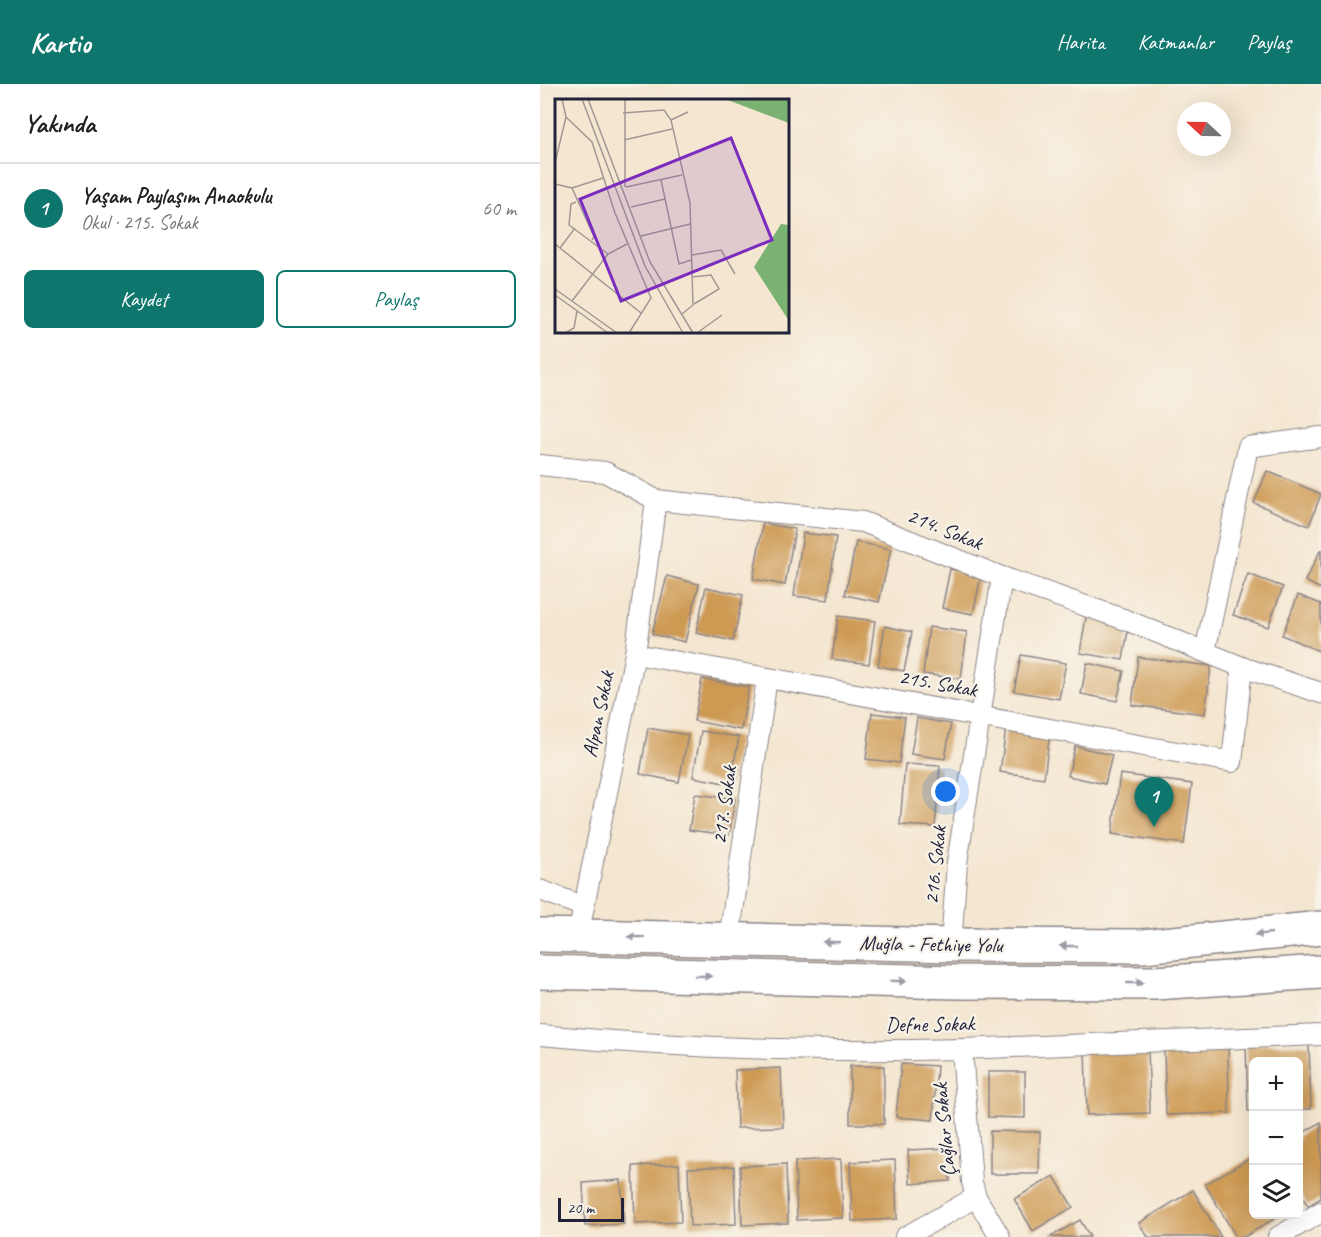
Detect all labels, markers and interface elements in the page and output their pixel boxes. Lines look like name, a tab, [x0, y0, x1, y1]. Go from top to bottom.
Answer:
text: Kartio	[30, 25, 91, 60]
text: Harita	[1057, 29, 1105, 55]
text: Katmanlar	[1138, 29, 1214, 55]
text: Paylaş	[1247, 29, 1291, 55]
inset map	[555, 99, 789, 333]
north arrow	[1177, 102, 1231, 156]
text: Yakında	[24, 107, 95, 140]
text: Yaşam Paylaşım Anaokulu	[81, 182, 271, 210]
text: 1	[39, 196, 48, 221]
text: 60 m	[482, 196, 516, 221]
text: Okul · 215. Sokak	[81, 210, 198, 235]
button: Kaydet	[24, 270, 264, 328]
button: Paylaş	[276, 270, 516, 328]
street label: 214. Sokak	[904, 502, 988, 556]
street label: 215. Sokak	[897, 663, 980, 703]
street label: Alpan Sokak	[576, 667, 620, 759]
street label: 217. Sokak	[706, 763, 743, 846]
your location	[931, 777, 960, 806]
pin: 1	[1134, 778, 1174, 827]
street label: 216. Sokak	[918, 823, 952, 906]
one-way arrow	[1253, 929, 1272, 939]
street label: Muğla - Fethiye Yolu	[859, 930, 1004, 958]
one-way arrow	[627, 932, 646, 942]
one-way arrow	[822, 937, 841, 946]
one-way arrow	[1059, 941, 1078, 951]
one-way arrow	[694, 971, 713, 981]
one-way arrow	[889, 976, 908, 986]
one-way arrow	[1126, 978, 1145, 988]
street label: Defne Sokak	[885, 1010, 977, 1038]
map controls	[1249, 1057, 1303, 1219]
button: +	[1249, 1057, 1303, 1111]
street label: Çağlar Sokak	[927, 1080, 961, 1178]
button: −	[1249, 1111, 1303, 1165]
button: layers	[1249, 1165, 1303, 1219]
scale bar	[558, 1195, 624, 1222]
text: 20 m	[567, 1198, 594, 1218]

